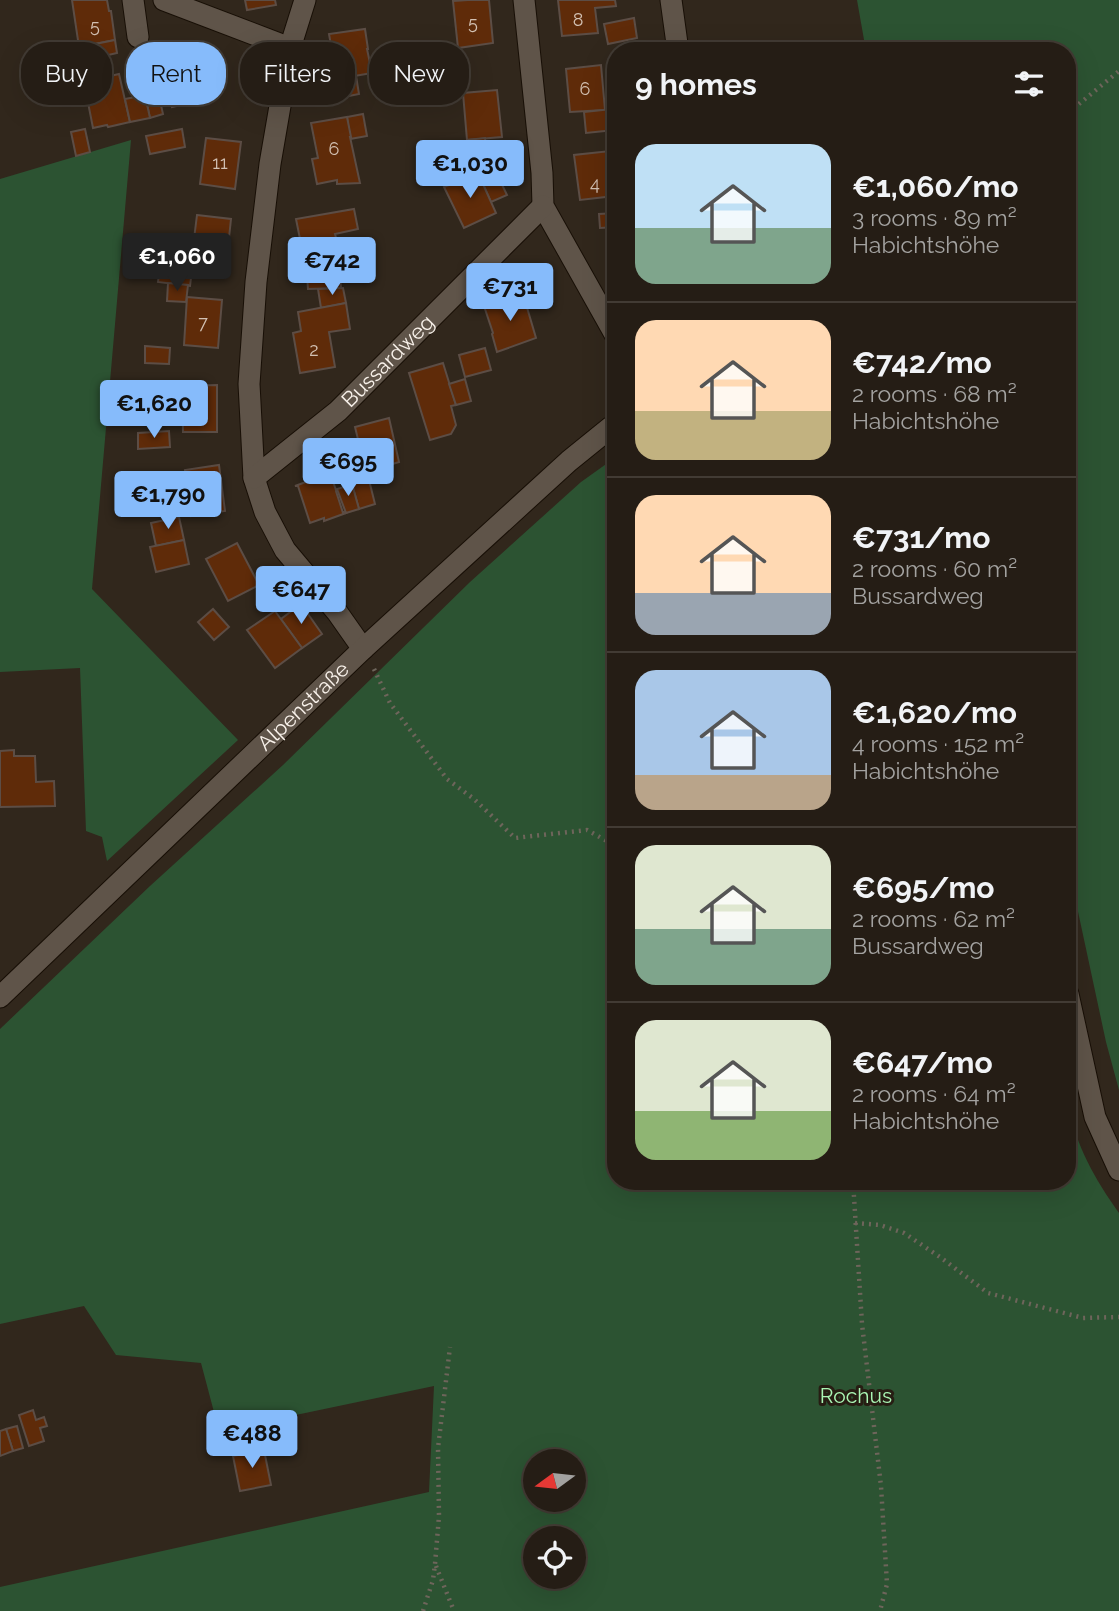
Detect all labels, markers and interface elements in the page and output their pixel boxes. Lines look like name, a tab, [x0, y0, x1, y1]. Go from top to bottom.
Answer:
house number: 8	[573, 9, 583, 30]
house number: 5	[468, 12, 478, 33]
house number: 5	[90, 15, 100, 36]
chip: Buy	[21, 42, 112, 105]
chip: Rent	[126, 42, 226, 105]
chip: Filters	[240, 42, 355, 105]
chip: New	[369, 42, 469, 105]
icon: filters	[1010, 65, 1048, 103]
text: 9 homes	[635, 67, 757, 102]
house number: 6	[580, 78, 591, 99]
house number: 6	[329, 138, 340, 159]
pin: €1,030	[413, 140, 527, 200]
text: €1,030	[432, 149, 508, 176]
house number: 11	[212, 152, 228, 173]
text: €1,060/mo	[852, 169, 1019, 204]
icon: home	[691, 172, 775, 256]
house number: 4	[590, 173, 600, 194]
text: 3 rooms · 89 m²	[852, 204, 1017, 231]
text: Habichtshöhe	[852, 231, 999, 258]
pin: €1,060	[120, 233, 234, 293]
pin: €742	[291, 238, 373, 297]
text: €1,060	[138, 242, 216, 269]
text: €742	[304, 246, 360, 273]
pin: €731	[469, 264, 551, 323]
text: €731	[482, 272, 538, 299]
street label: Bussardweg	[336, 309, 439, 412]
house number: 7	[198, 312, 208, 333]
house number: 2	[309, 339, 319, 360]
text: €742/mo	[852, 345, 992, 380]
icon: home	[691, 348, 775, 432]
pin: €1,620	[97, 380, 211, 440]
text: 2 rooms · 68 m²	[852, 380, 1017, 407]
text: €1,620	[116, 389, 192, 416]
text: Habichtshöhe	[852, 407, 999, 434]
pin: €695	[307, 438, 389, 498]
text: €695	[319, 447, 377, 474]
pin: €1,790	[111, 472, 225, 531]
text: €1,790	[130, 480, 206, 507]
text: €731/mo	[852, 520, 990, 555]
icon: home	[691, 523, 775, 607]
text: 2 rooms · 60 m²	[852, 555, 1017, 582]
pin: €647	[260, 566, 342, 626]
text: €647	[272, 575, 330, 602]
text: Bussardweg	[852, 582, 984, 609]
street label: Alpenstraße	[252, 656, 354, 756]
text: €1,620/mo	[852, 695, 1017, 730]
icon: home	[691, 698, 775, 782]
text: 4 rooms · 152 m²	[852, 730, 1024, 757]
text: Habichtshöhe	[852, 757, 999, 784]
text: €695/mo	[852, 870, 995, 905]
icon: home	[691, 873, 775, 957]
text: 2 rooms · 62 m²	[852, 905, 1015, 932]
text: Bussardweg	[852, 932, 984, 959]
text: €647/mo	[852, 1045, 993, 1080]
icon: home	[691, 1048, 775, 1132]
text: 2 rooms · 64 m²	[852, 1080, 1016, 1107]
text: Habichtshöhe	[852, 1107, 999, 1134]
park label: Rochus	[820, 1383, 892, 1408]
pin: €488	[211, 1410, 293, 1470]
text: €488	[222, 1419, 282, 1446]
north arrow	[523, 1449, 586, 1512]
map controls	[523, 1449, 586, 1589]
button: locate	[523, 1526, 586, 1589]

